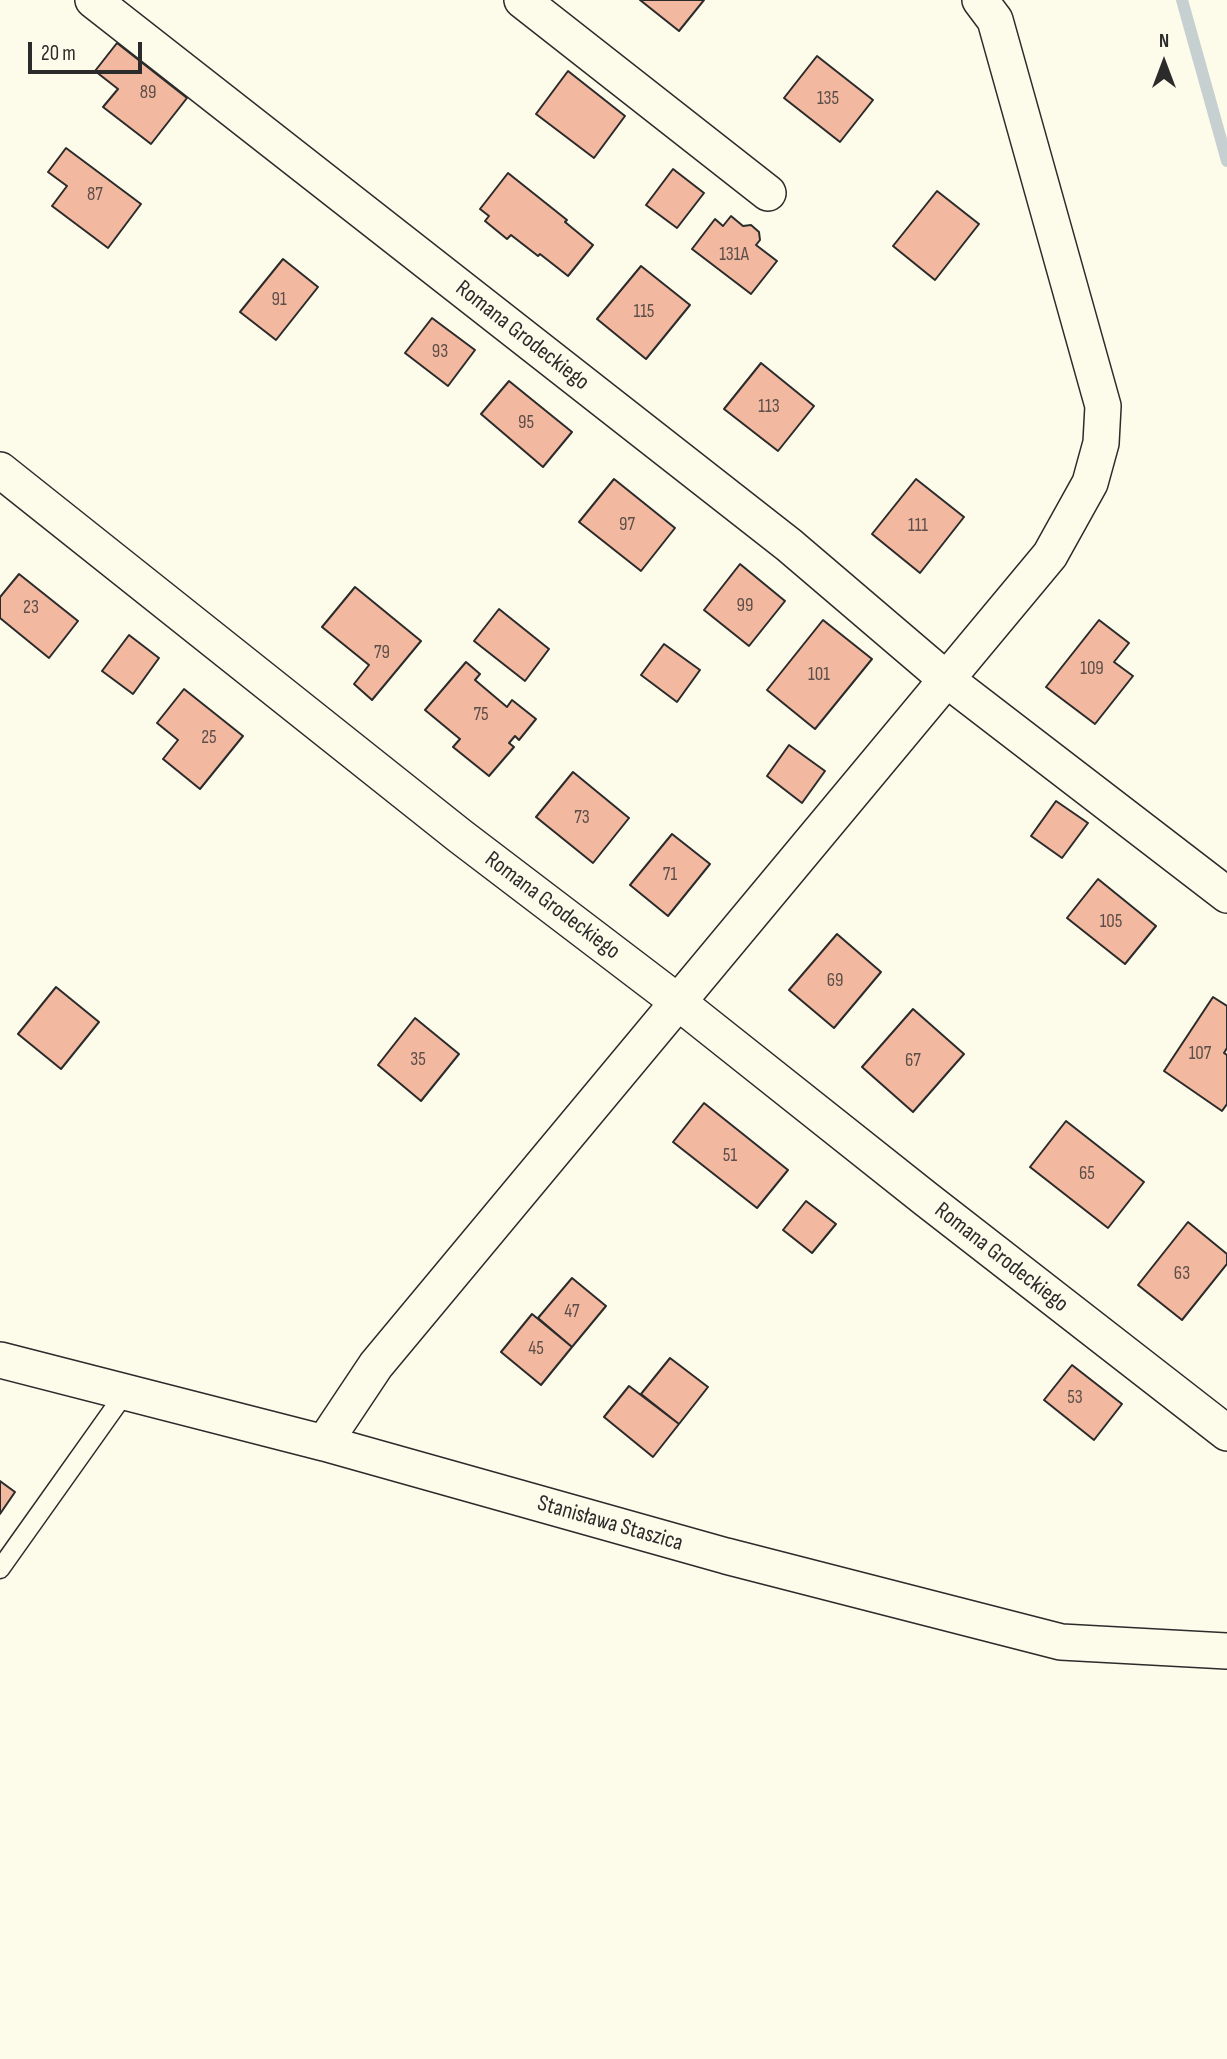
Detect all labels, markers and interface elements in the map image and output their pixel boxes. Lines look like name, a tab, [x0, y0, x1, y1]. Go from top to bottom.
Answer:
scale bar	[32, 28, 145, 72]
north arrow	[1129, 28, 1199, 98]
text: N	[1159, 30, 1169, 53]
text: 20 m	[41, 41, 76, 66]
house number: 89	[140, 82, 156, 104]
house number: 135	[817, 88, 839, 110]
house number: 87	[87, 184, 103, 206]
house number: 131A	[719, 244, 749, 266]
street label: Romana Grodeckiego	[450, 275, 594, 397]
house number: 91	[271, 289, 287, 311]
house number: 115	[634, 301, 654, 323]
house number: 93	[432, 341, 448, 363]
house number: 113	[758, 396, 780, 418]
house number: 95	[518, 412, 534, 434]
house number: 97	[619, 514, 635, 536]
house number: 111	[908, 515, 928, 537]
house number: 99	[737, 595, 753, 617]
house number: 23	[23, 597, 39, 619]
house number: 79	[374, 642, 390, 664]
house number: 109	[1080, 658, 1104, 680]
house number: 101	[808, 664, 830, 686]
house number: 75	[473, 704, 489, 726]
house number: 25	[201, 727, 217, 749]
house number: 73	[574, 807, 590, 829]
street label: Romana Grodeckiego	[479, 846, 625, 966]
house number: 71	[663, 864, 677, 886]
house number: 105	[1100, 911, 1122, 933]
house number: 69	[827, 970, 843, 992]
house number: 107	[1189, 1043, 1211, 1065]
house number: 35	[410, 1049, 426, 1071]
house number: 67	[905, 1050, 921, 1072]
house number: 51	[723, 1145, 737, 1167]
house number: 65	[1079, 1163, 1095, 1185]
street label: Romana Grodeckiego	[929, 1197, 1073, 1319]
house number: 63	[1174, 1263, 1190, 1285]
house number: 47	[564, 1301, 580, 1323]
house number: 45	[528, 1338, 544, 1360]
house number: 53	[1067, 1387, 1083, 1409]
street label: Stanisława Staszica	[534, 1490, 686, 1558]

